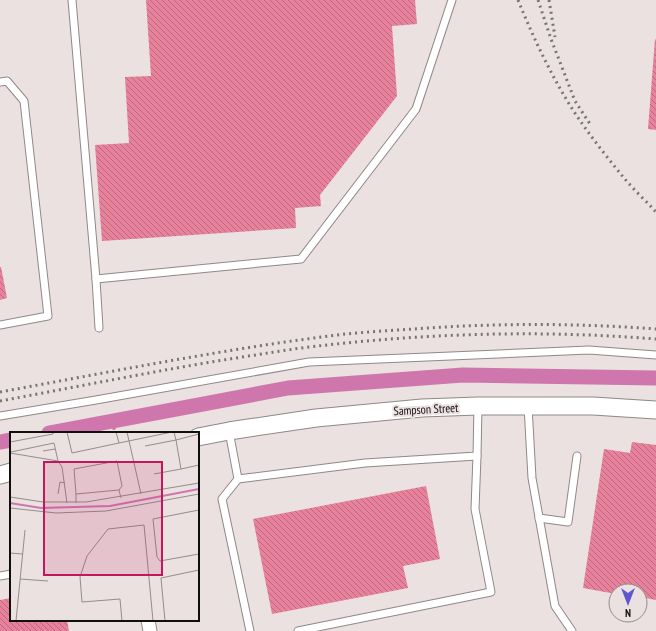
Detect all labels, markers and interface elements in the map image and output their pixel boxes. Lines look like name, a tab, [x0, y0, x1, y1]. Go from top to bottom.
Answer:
street label: Sampson Street	[393, 400, 459, 418]
inset map	[10, 432, 199, 621]
north arrow	[608, 583, 648, 623]
text: N	[625, 606, 631, 620]

